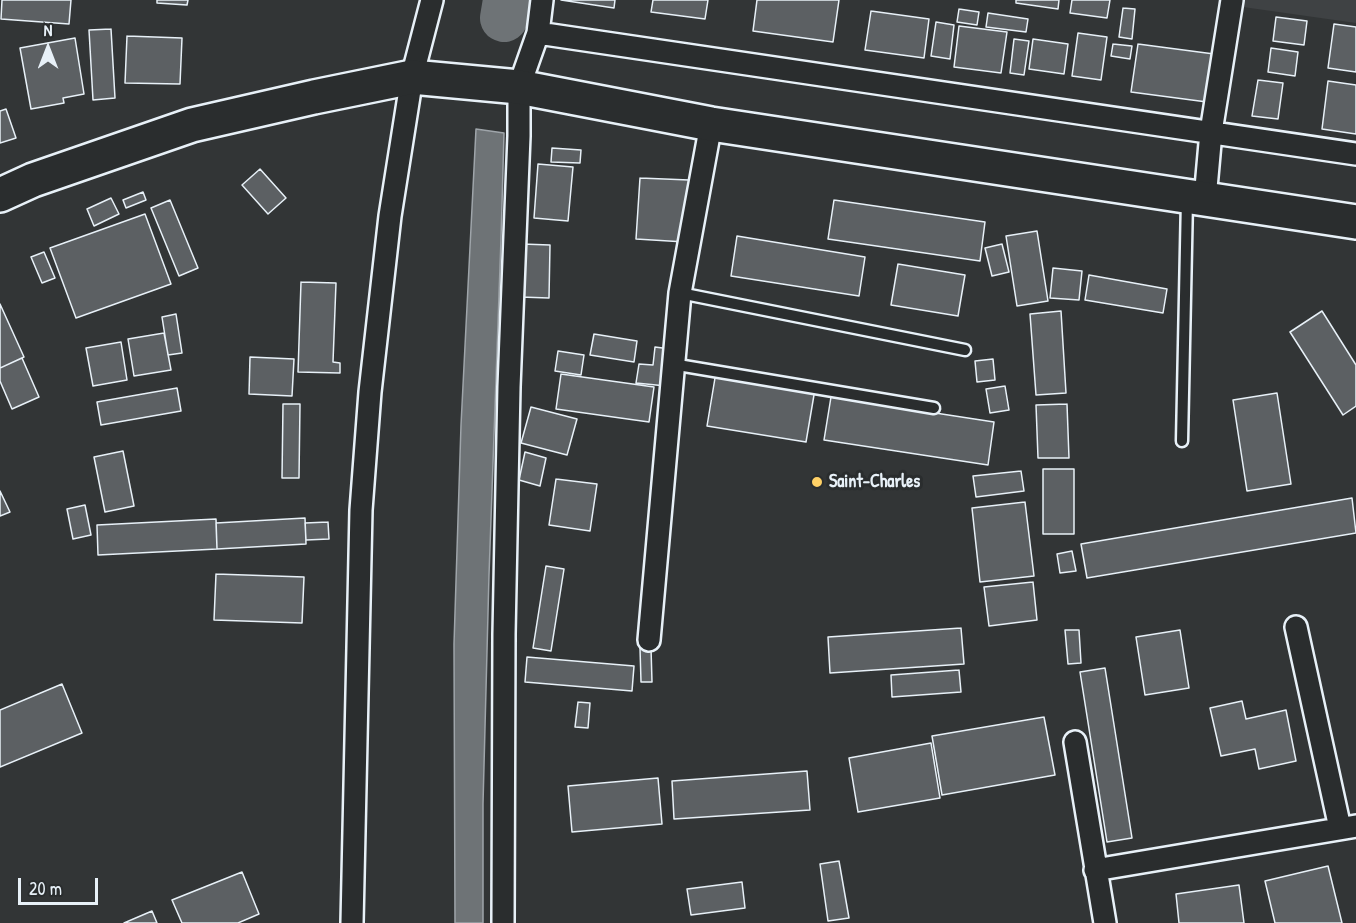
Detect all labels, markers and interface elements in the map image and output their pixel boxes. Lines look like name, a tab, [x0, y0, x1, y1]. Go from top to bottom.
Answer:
north arrow	[18, 18, 78, 78]
text: N	[44, 19, 52, 41]
place label: Saint-Charles	[829, 471, 920, 493]
marker: Saint-Charles	[810, 475, 824, 489]
scale bar	[21, 866, 100, 904]
text: 20 m	[29, 876, 62, 901]

